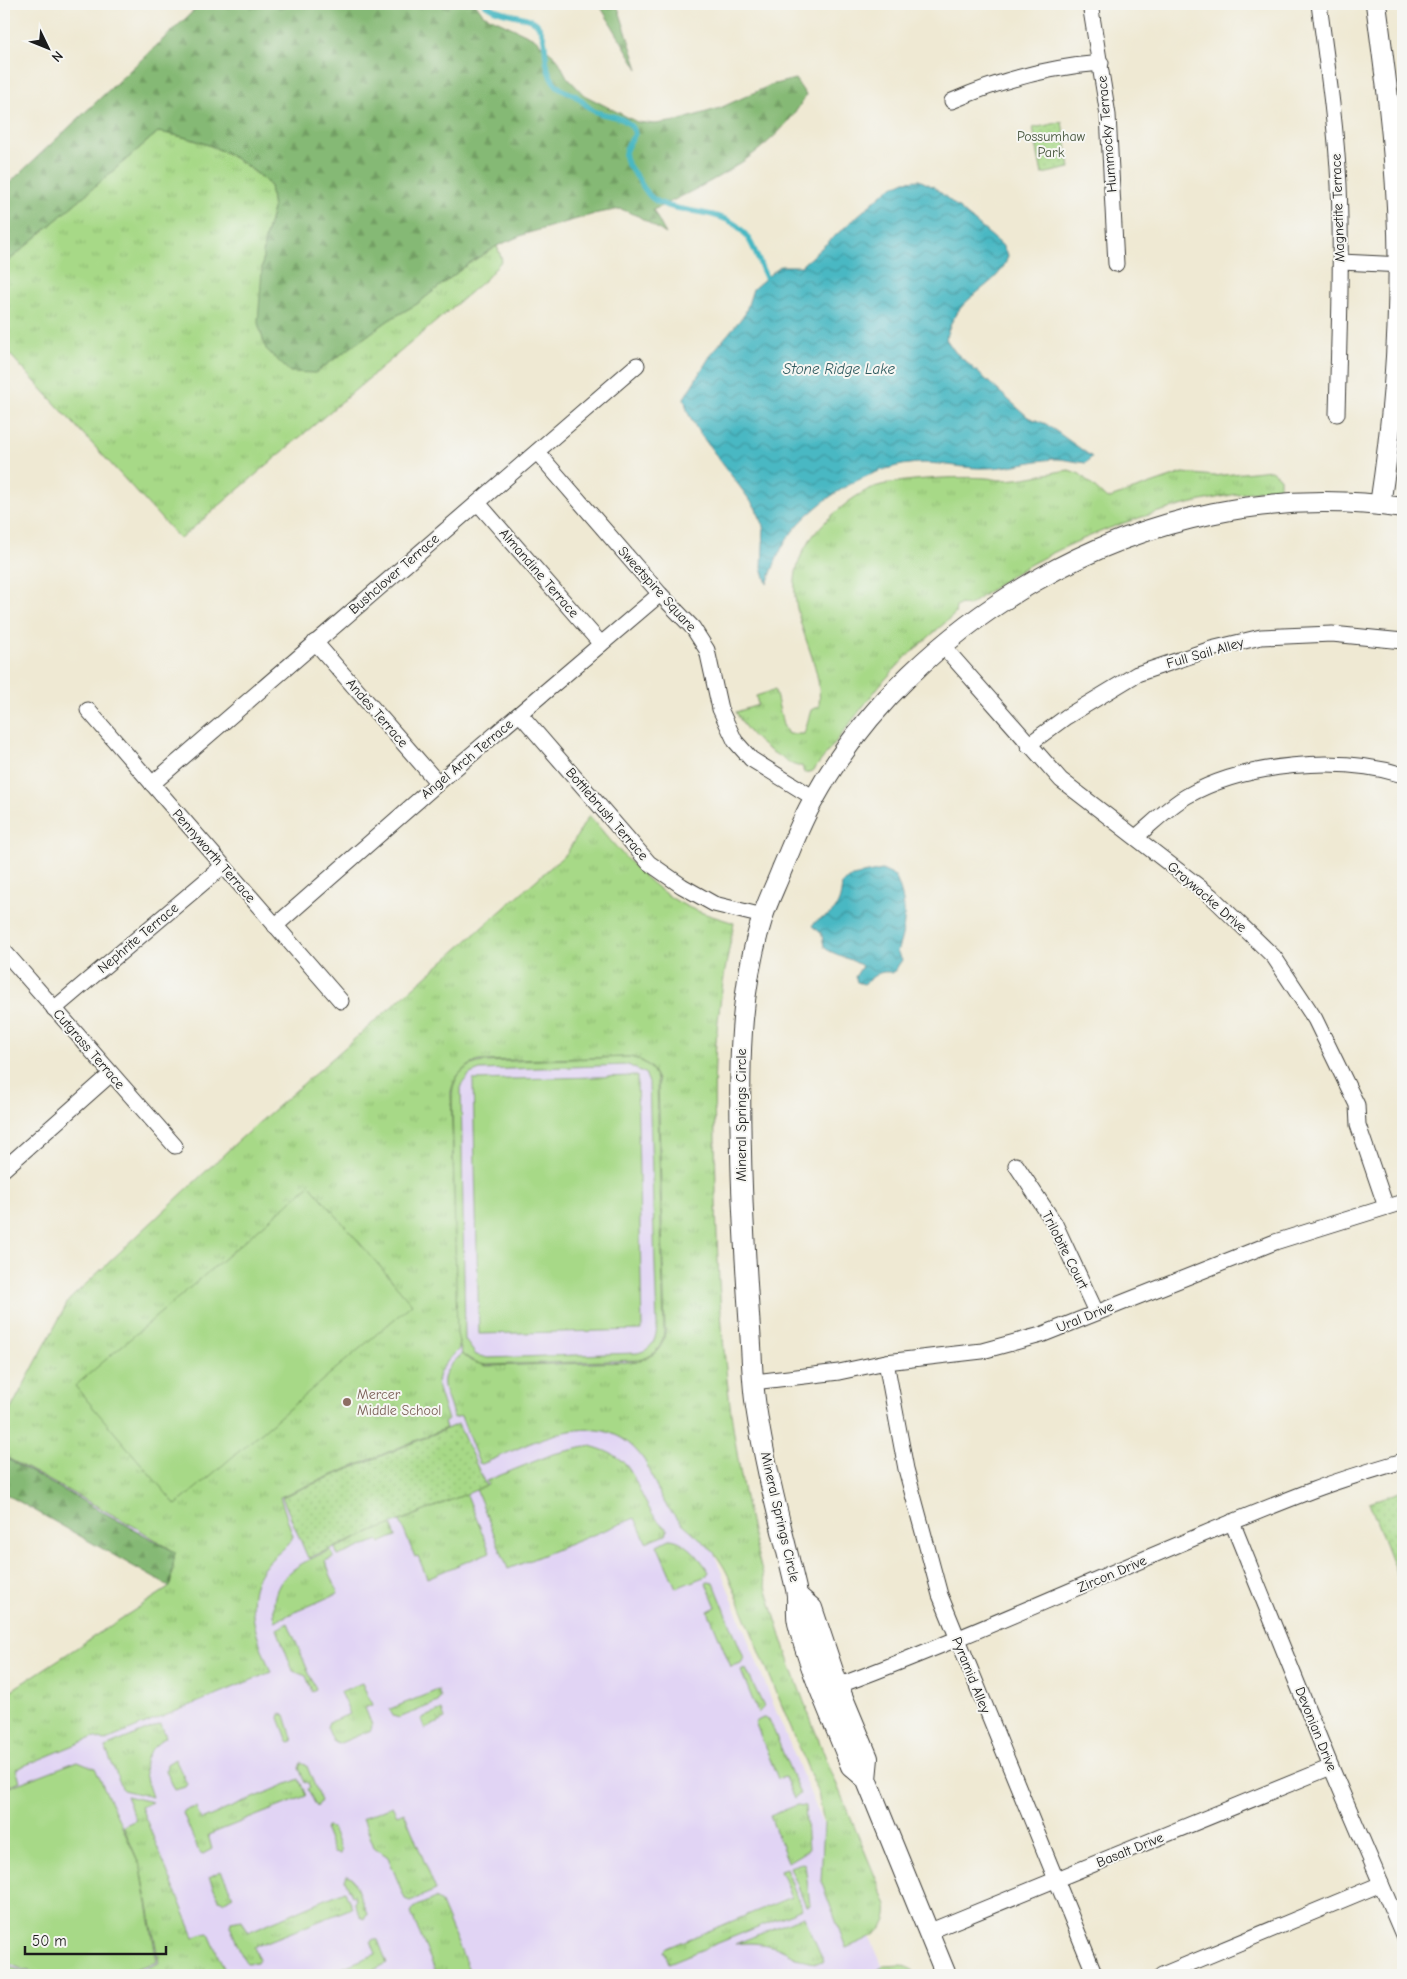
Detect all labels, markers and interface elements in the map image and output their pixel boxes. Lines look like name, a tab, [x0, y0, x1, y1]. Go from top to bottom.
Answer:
north arrow	[22, 22, 72, 72]
text: N	[48, 47, 66, 66]
street label: Hummocky Terrace	[1093, 75, 1121, 193]
park label: Possumhaw Park	[1017, 128, 1086, 161]
street label: Magnetite Terrace	[1328, 153, 1348, 263]
water label: Stone Ridge Lake	[783, 360, 896, 378]
street label: Almandine Terrace	[496, 525, 582, 621]
street label: Bushclover Terrace	[345, 530, 443, 618]
street label: Sweetspire Square	[614, 543, 700, 635]
street label: Full Sail Alley	[1164, 634, 1246, 672]
street label: Andes Terrace	[342, 675, 412, 751]
street label: Angel Arch Terrace	[417, 715, 517, 803]
street label: Bottlebrush Terrace	[562, 764, 652, 864]
street label: Pennyworth Terrace	[169, 806, 259, 906]
street label: Graywacke Drive	[1164, 858, 1250, 936]
street label: Nephrite Terrace	[94, 899, 182, 977]
street label: Cutgrass Terrace	[50, 1005, 128, 1093]
street label: Mineral Springs Circle	[733, 1048, 750, 1182]
street label: Trilobite Court	[1038, 1208, 1092, 1293]
street label: Ural Drive	[1054, 1298, 1116, 1336]
place label: Mercer Middle School	[357, 1386, 441, 1419]
marker: Mercer Middle School	[341, 1396, 353, 1408]
street label: Mineral Springs Circle	[757, 1450, 803, 1584]
street label: Zircon Drive	[1075, 1552, 1149, 1596]
street label: Pyramid Alley	[948, 1634, 994, 1716]
street label: Devonian Drive	[1291, 1684, 1341, 1774]
street label: Basalt Drive	[1094, 1829, 1166, 1871]
scale bar	[25, 1924, 166, 1956]
text: 50 m	[32, 1932, 67, 1950]

